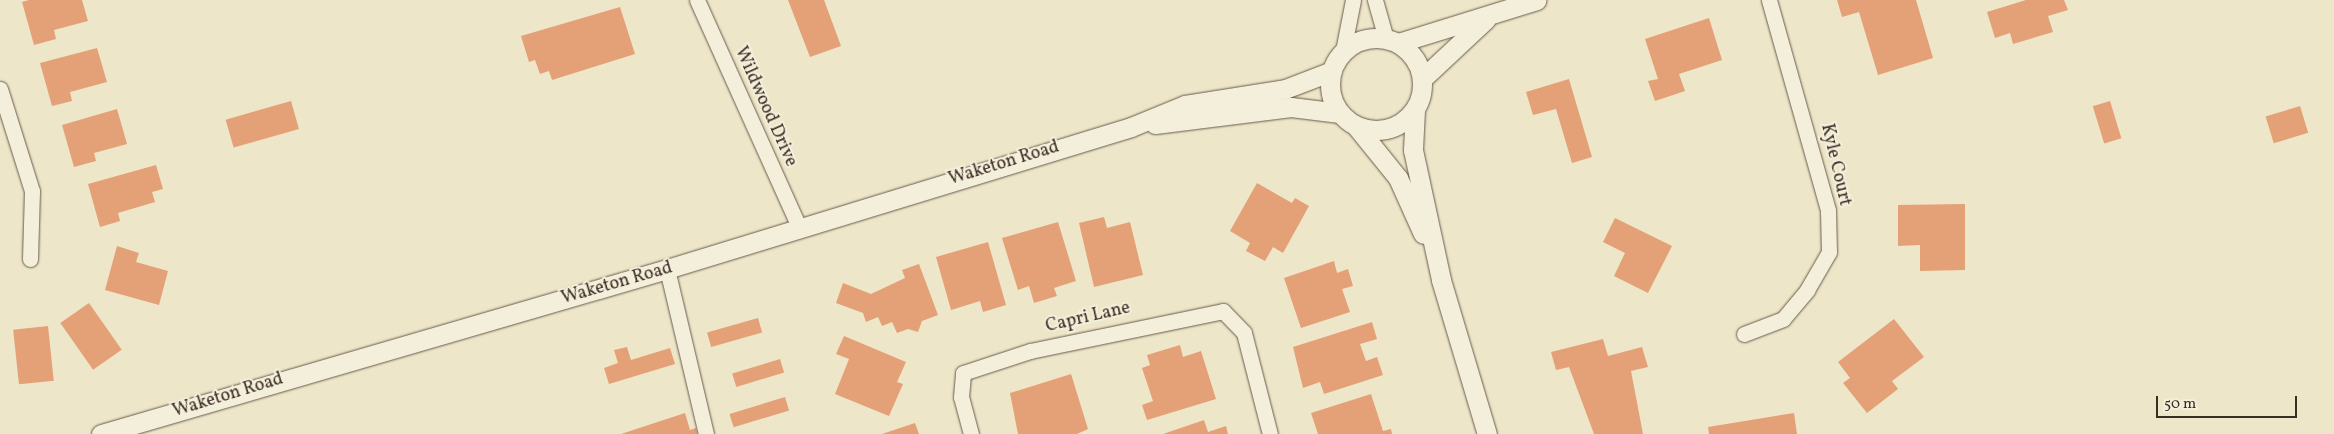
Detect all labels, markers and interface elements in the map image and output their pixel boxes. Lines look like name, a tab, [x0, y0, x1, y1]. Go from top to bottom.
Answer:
street label: Wildwood Drive	[729, 44, 801, 170]
street label: Kyle Court	[1815, 122, 1855, 208]
street label: Waketon Road	[946, 137, 1062, 191]
street label: Waketon Road	[559, 258, 675, 310]
street label: Capri Lane	[1044, 298, 1132, 338]
street label: Waketon Road	[170, 369, 286, 423]
scale bar	[2159, 386, 2300, 418]
text: 50 m	[2164, 394, 2196, 415]

